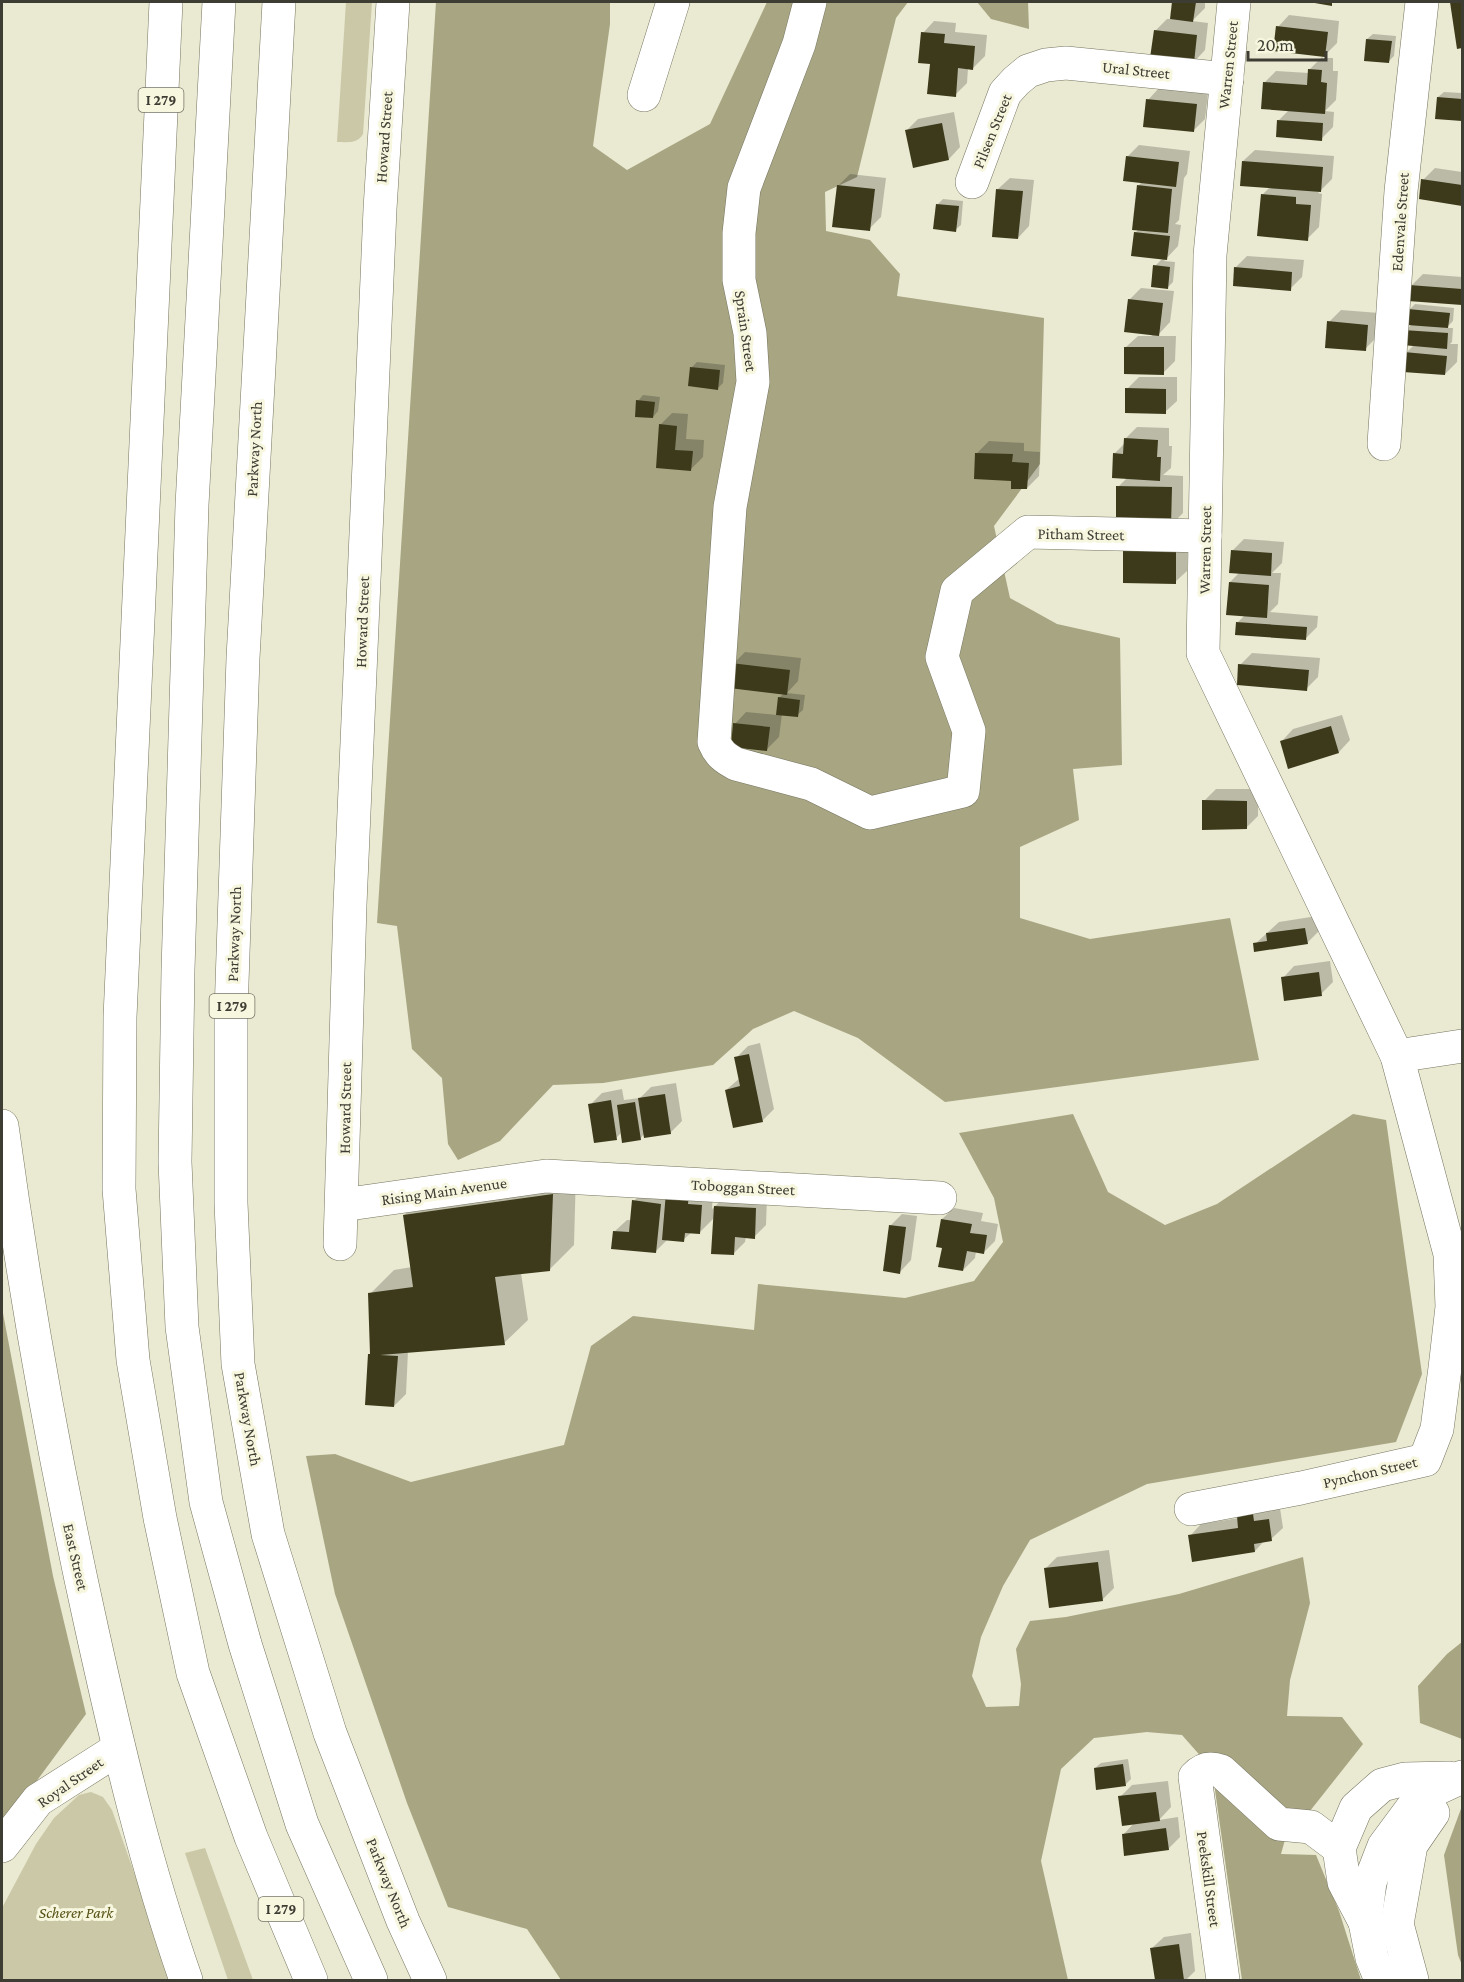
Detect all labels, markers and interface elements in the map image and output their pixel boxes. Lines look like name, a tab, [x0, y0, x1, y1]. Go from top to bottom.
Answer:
street label: Warren Street	[1215, 19, 1241, 110]
scale bar	[1248, 24, 1326, 62]
text: 20 m	[1257, 35, 1294, 55]
street label: Ural Street	[1101, 58, 1171, 82]
road number: I 279	[138, 88, 184, 112]
street label: Howard Street	[372, 90, 396, 183]
street label: Pilsen Street	[969, 91, 1015, 171]
street label: Edenvale Street	[1388, 171, 1412, 272]
street label: Sprain Street	[731, 289, 760, 374]
street label: Parkway North	[243, 400, 266, 497]
street label: Warren Street	[1196, 505, 1214, 594]
street label: Pitham Street	[1037, 525, 1125, 543]
street label: Howard Street	[352, 575, 372, 668]
street label: Parkway North	[224, 886, 245, 982]
road number: I 279	[210, 994, 254, 1018]
street label: Howard Street	[336, 1061, 354, 1154]
street label: Rising Main Avenue	[380, 1174, 508, 1209]
street label: Toboggan Street	[691, 1176, 796, 1199]
street label: Parkway North	[230, 1371, 265, 1468]
street label: Pynchon Street	[1321, 1453, 1420, 1492]
street label: East Street	[60, 1522, 92, 1593]
street label: Royal Street	[34, 1753, 107, 1812]
street label: Peekskill Street	[1194, 1830, 1224, 1929]
street label: Parkway North	[362, 1836, 415, 1931]
road number: I 279	[258, 1897, 304, 1921]
park label: Scherer Park	[39, 1904, 114, 1921]

